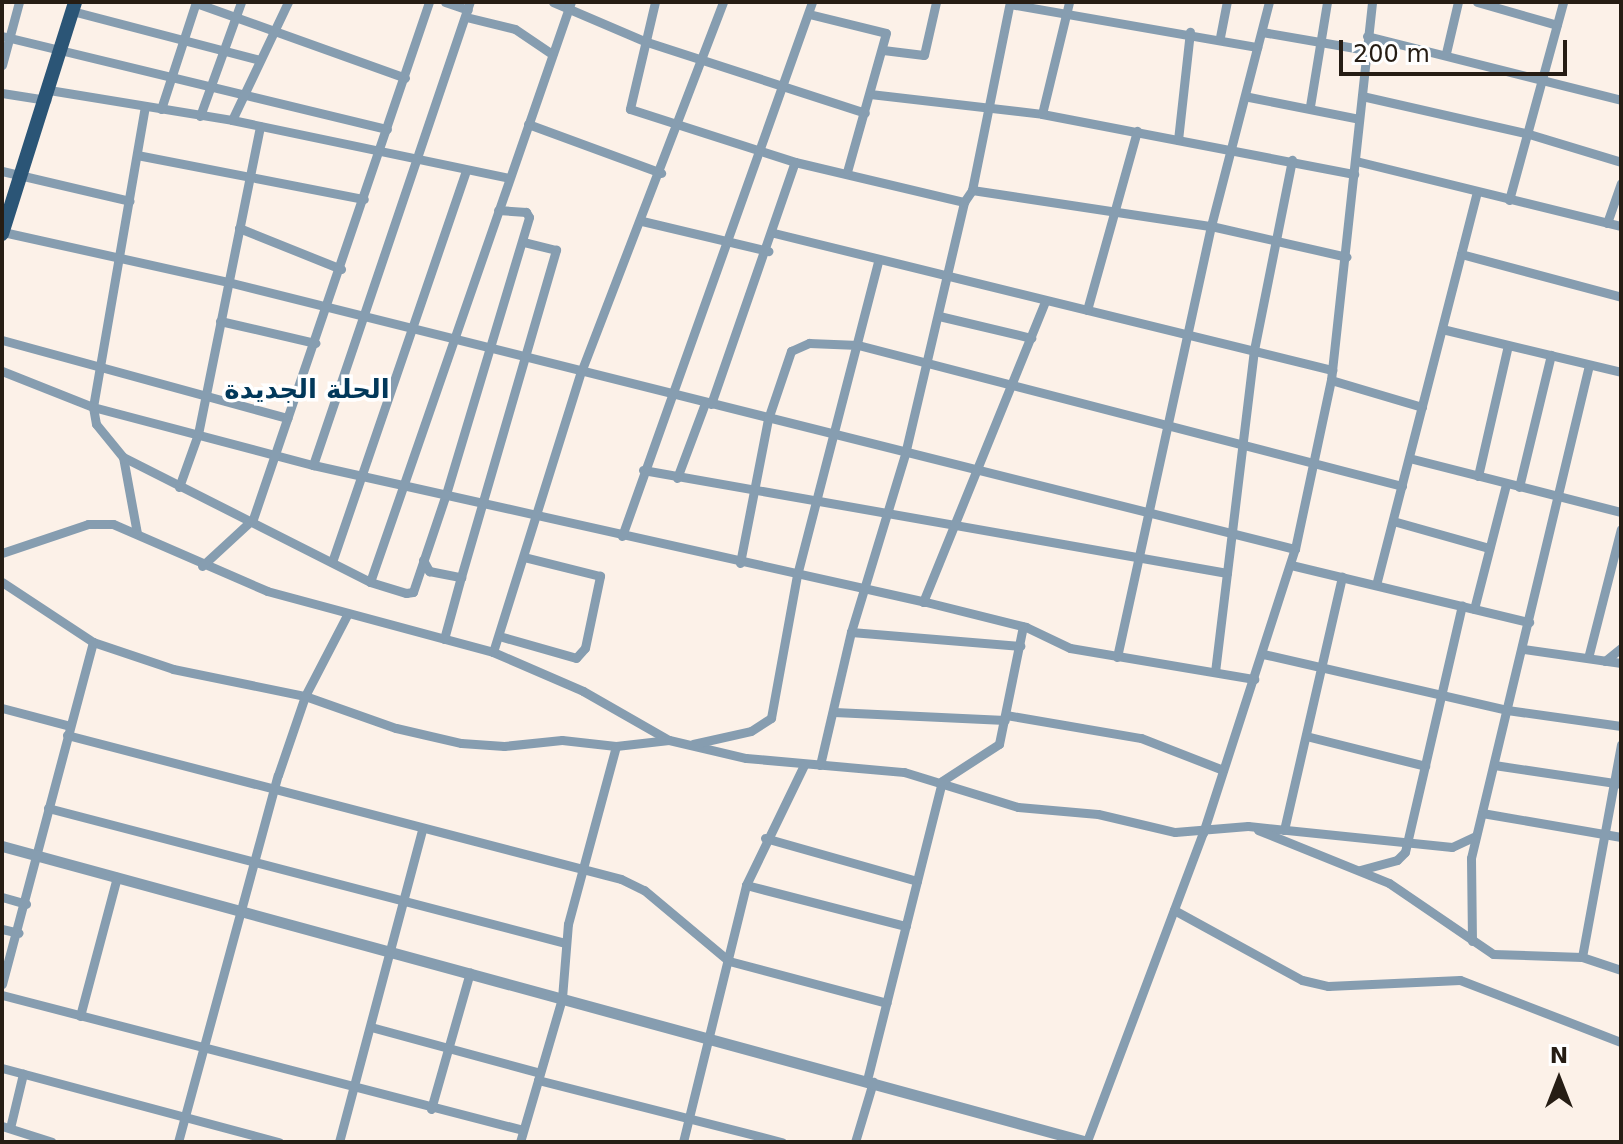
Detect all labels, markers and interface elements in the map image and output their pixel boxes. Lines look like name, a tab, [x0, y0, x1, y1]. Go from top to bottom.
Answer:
scale bar	[1343, 24, 1571, 74]
text: 200 m	[1353, 40, 1430, 68]
district label: الحلة الجديدة	[224, 374, 390, 406]
north arrow	[1519, 1040, 1599, 1120]
text: N	[1550, 1043, 1568, 1068]

